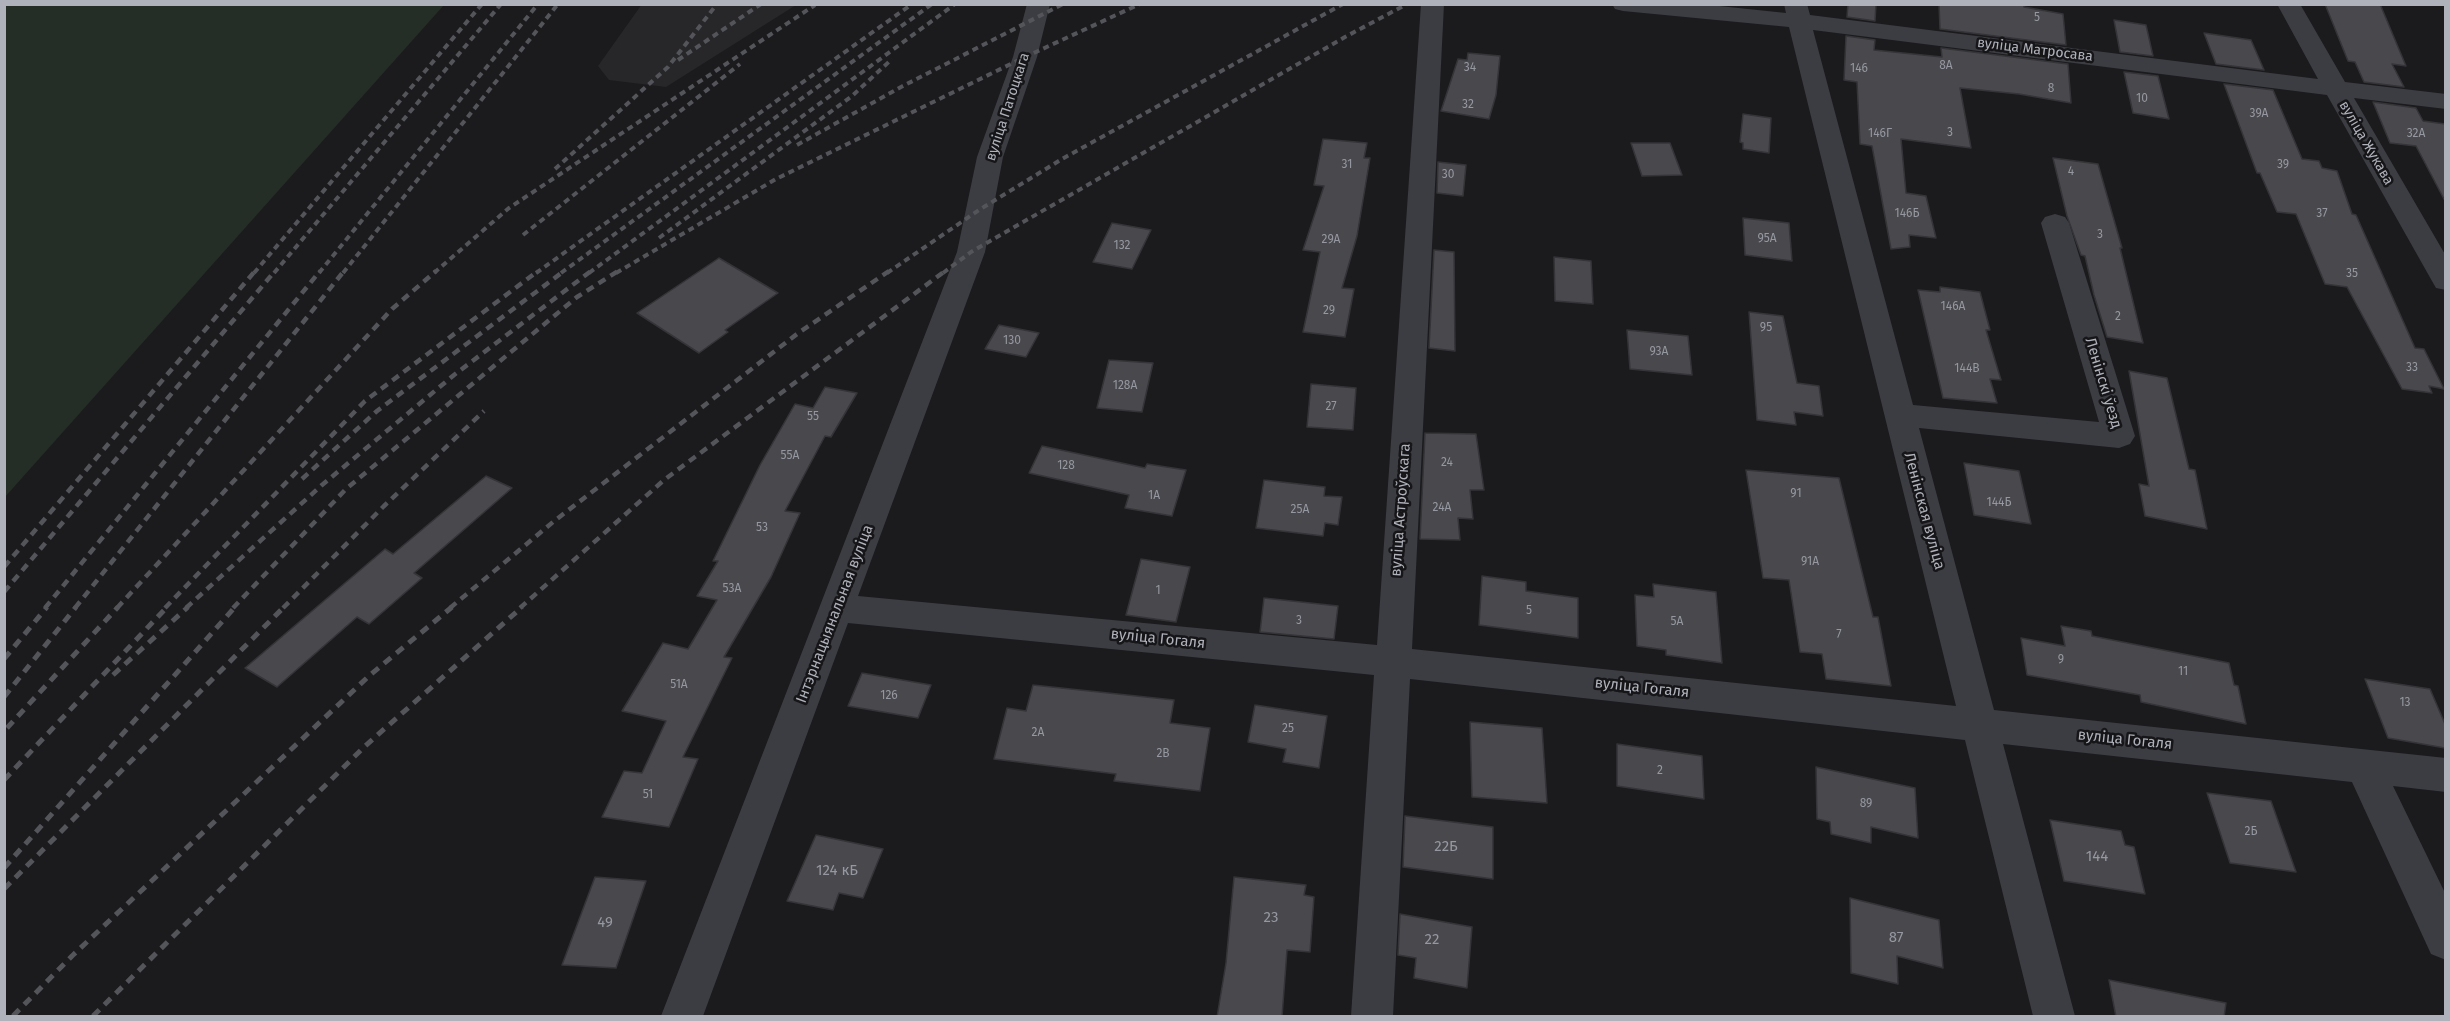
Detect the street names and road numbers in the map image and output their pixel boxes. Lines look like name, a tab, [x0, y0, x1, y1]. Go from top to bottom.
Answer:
street label: вуліца Матросава	[1976, 35, 2094, 65]
street label: вуліца Патоцкага	[983, 51, 1033, 163]
street label: вуліца Жукава	[2335, 98, 2397, 188]
street label: Ленінскі ўезд	[2081, 335, 2125, 431]
street label: вуліца Астроўскага	[1387, 443, 1415, 577]
street label: Ленінская вуліца	[1900, 450, 1948, 572]
street label: Інтэрнацыянальная вуліца	[793, 522, 877, 706]
street label: вуліца Гогаля	[1110, 625, 1206, 653]
street label: вуліца Гогаля	[1594, 674, 1690, 702]
street label: вуліца Гогаля	[2077, 726, 2173, 754]

